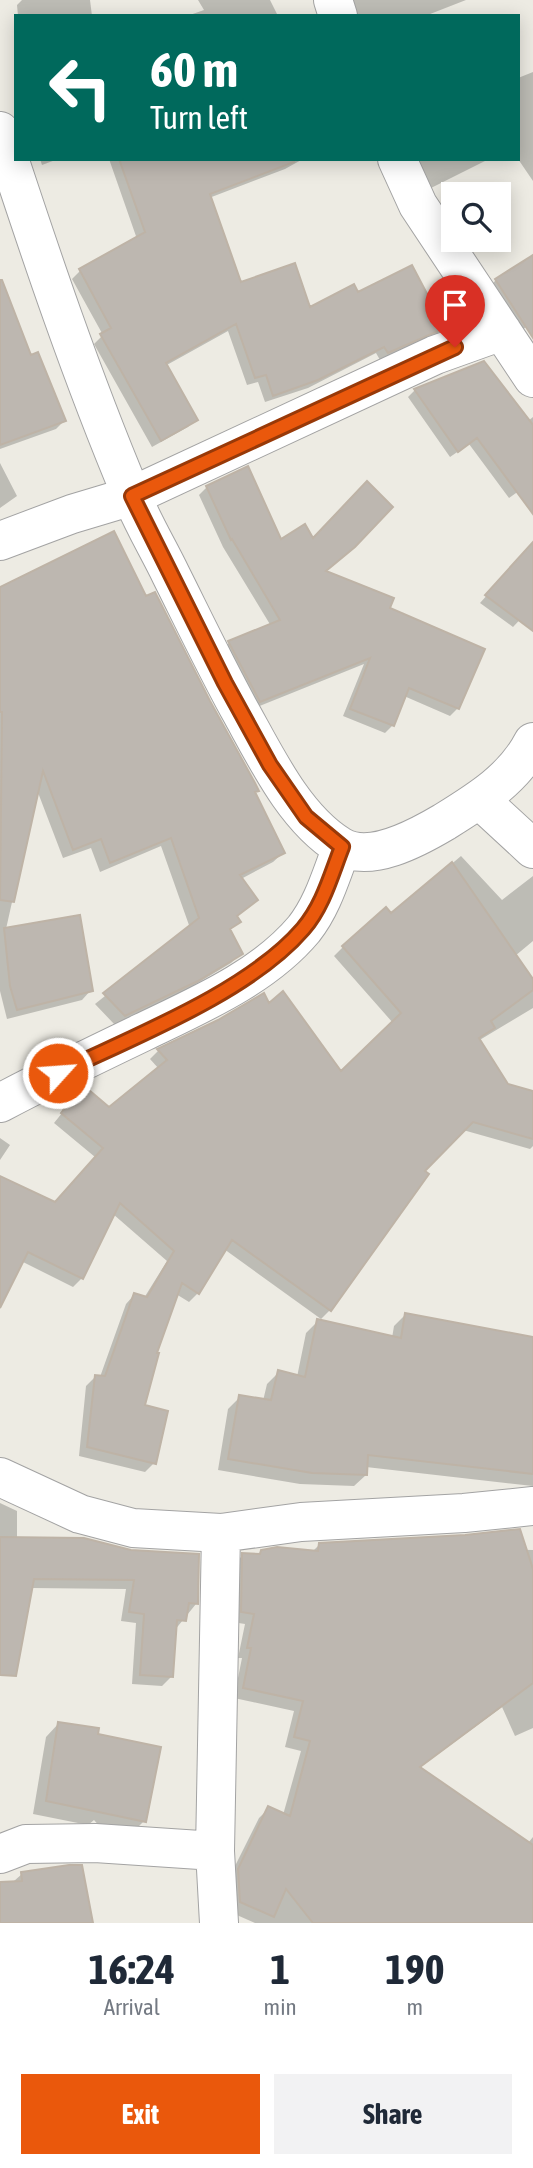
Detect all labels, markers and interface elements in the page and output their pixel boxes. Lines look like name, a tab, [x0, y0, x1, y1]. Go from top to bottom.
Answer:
text: 60 m	[150, 41, 238, 97]
icon: left	[35, 42, 126, 133]
text: Turn left	[150, 99, 248, 136]
map controls	[441, 182, 511, 252]
button: search	[441, 182, 511, 252]
pin	[425, 275, 485, 347]
icon: arrive	[436, 286, 474, 324]
position arrow	[21, 1036, 95, 1110]
text: 16:24	[89, 1945, 175, 1993]
text: 1	[270, 1945, 290, 1993]
text: 190	[385, 1945, 444, 1993]
text: Arrival	[104, 1994, 160, 2020]
text: min	[264, 1994, 297, 2020]
text: m	[407, 1994, 423, 2020]
button: Exit	[21, 2074, 260, 2154]
button: Share	[274, 2074, 512, 2154]

